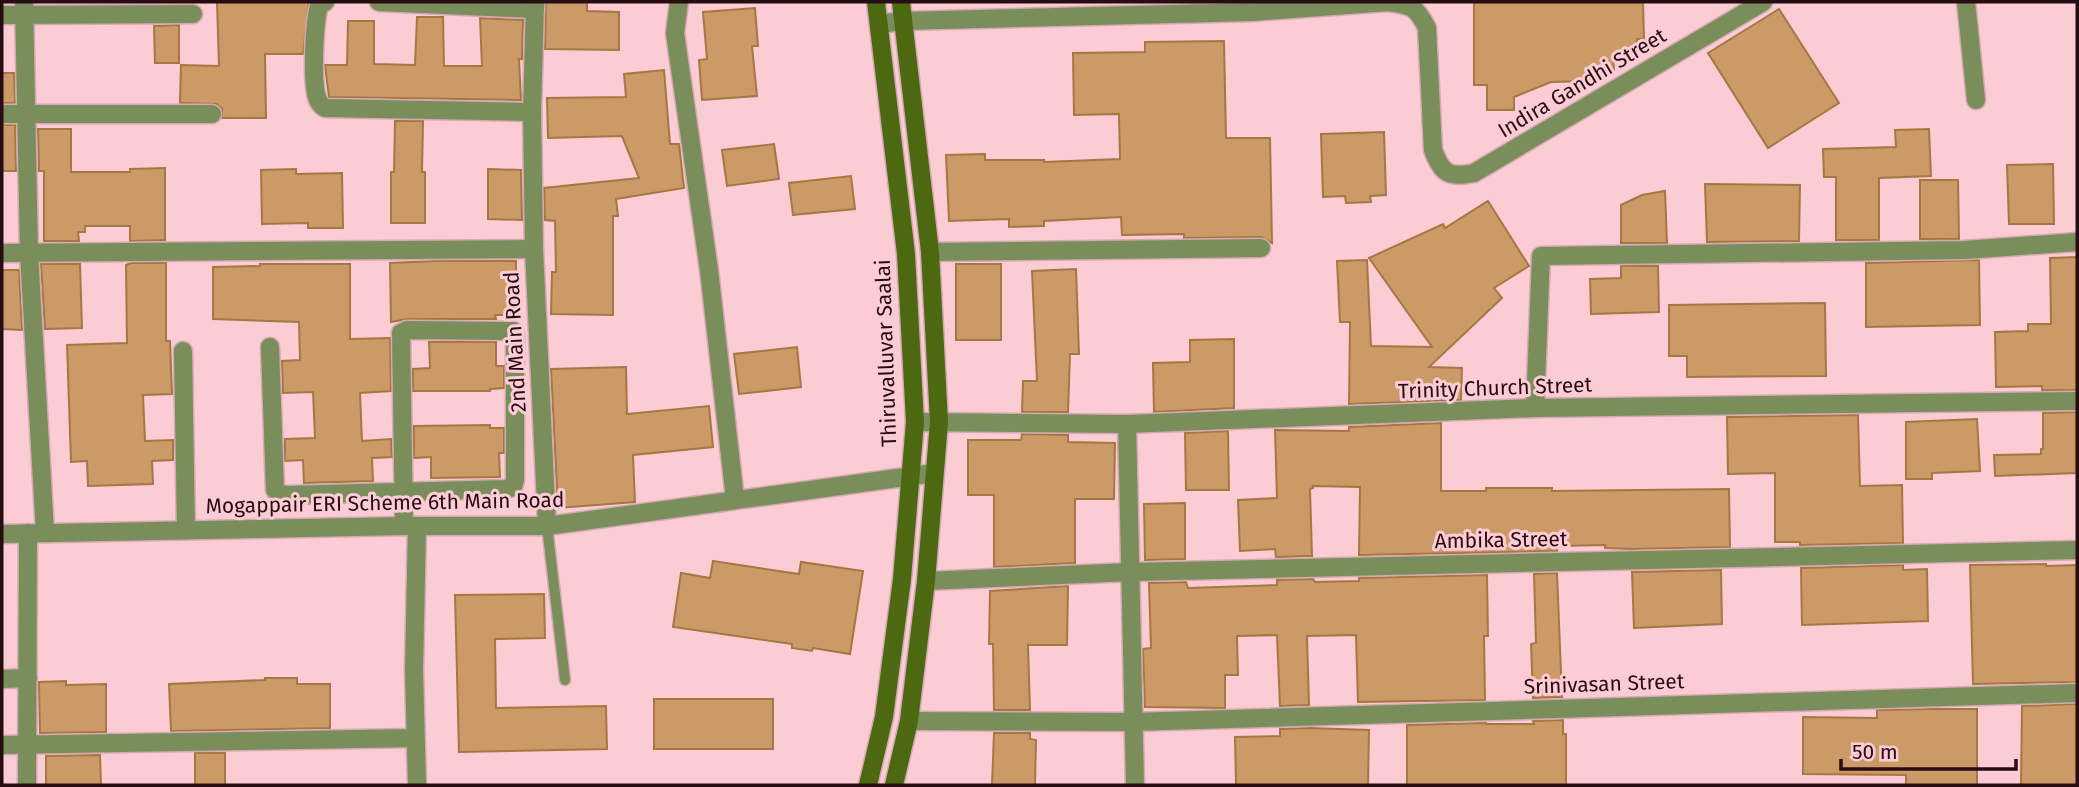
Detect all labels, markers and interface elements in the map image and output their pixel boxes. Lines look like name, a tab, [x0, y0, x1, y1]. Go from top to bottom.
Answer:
street label: Indira Gandhi Street	[1493, 22, 1671, 143]
street label: Thiruvalluvar Saalai	[870, 259, 902, 447]
street label: 2nd Main Road	[498, 271, 532, 413]
street label: Trinity Church Street	[1397, 372, 1593, 404]
street label: Mogappair ERI Scheme 6th Main Road	[205, 487, 565, 519]
street label: Ambika Street	[1434, 526, 1568, 554]
street label: Srinivasan Street	[1523, 668, 1685, 700]
scale bar	[1841, 728, 2016, 772]
text: 50 m	[1852, 739, 1898, 765]

